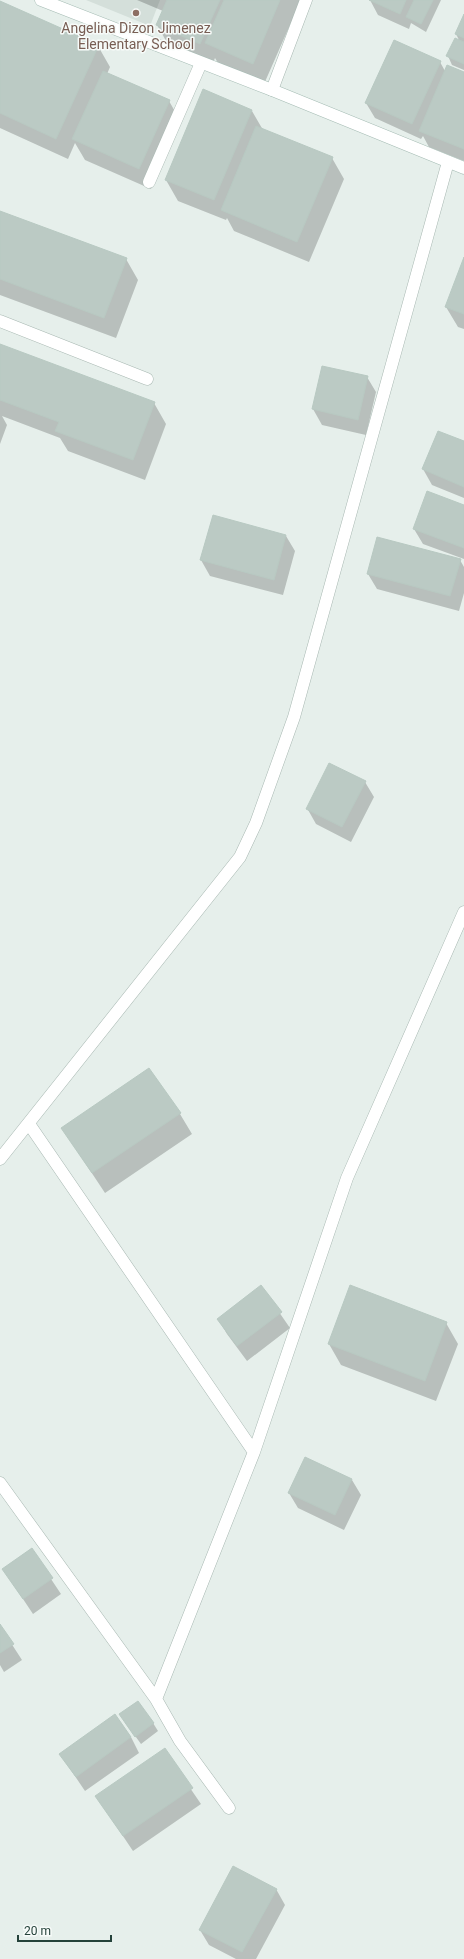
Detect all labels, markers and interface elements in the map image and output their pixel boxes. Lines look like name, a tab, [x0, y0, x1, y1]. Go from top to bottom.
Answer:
marker: Angelina Dizon Jimenez Elementary School	[131, 8, 141, 18]
place label: Angelina Dizon Jimenez Elementary School	[61, 20, 211, 52]
scale bar	[18, 1917, 111, 1943]
text: 20 m	[24, 1924, 51, 1938]

